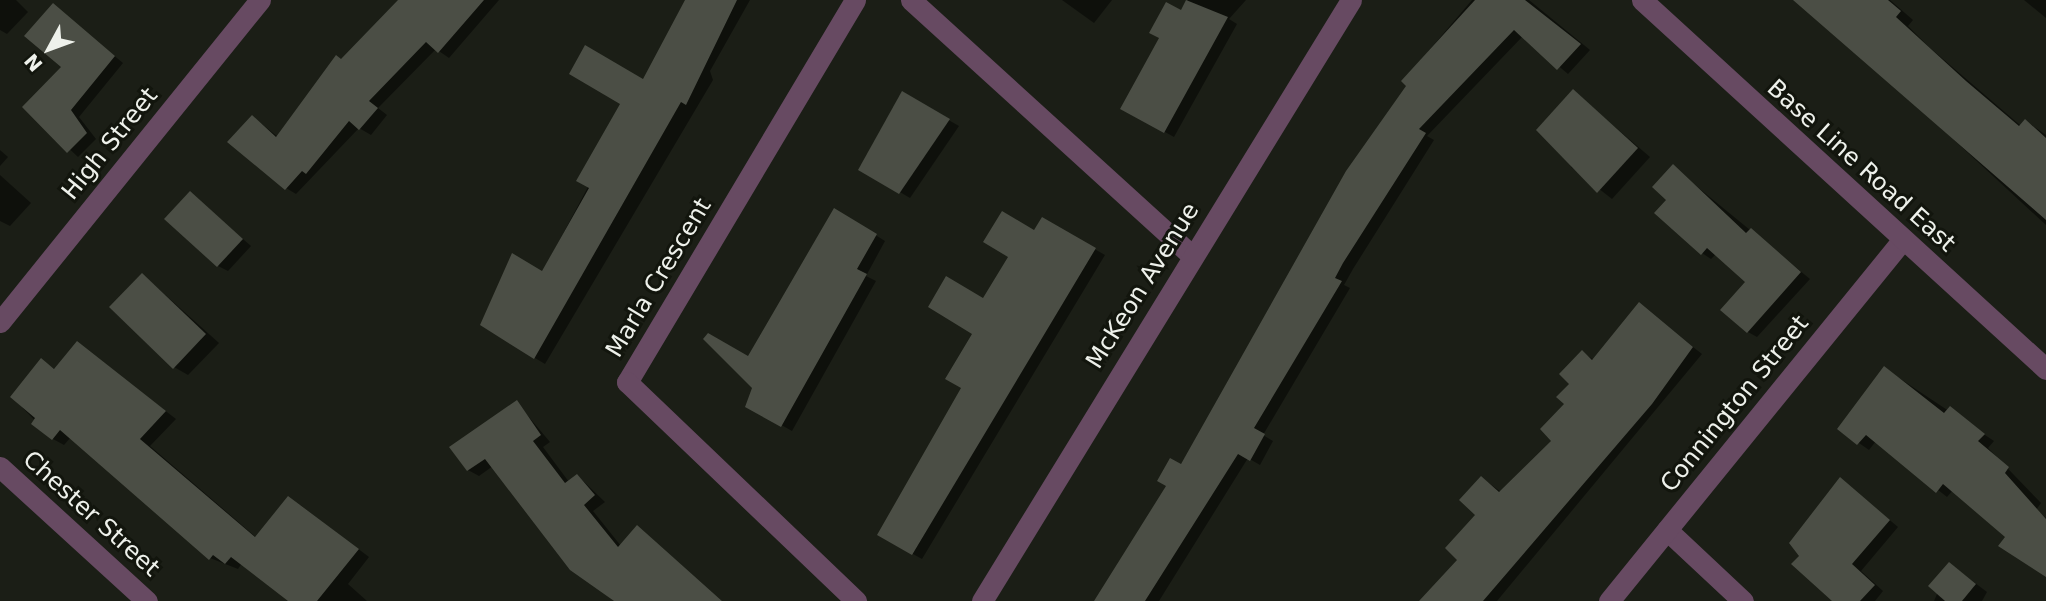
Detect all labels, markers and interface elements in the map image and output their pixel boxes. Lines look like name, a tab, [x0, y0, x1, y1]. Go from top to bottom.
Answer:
north arrow	[14, 14, 84, 84]
text: N	[20, 50, 47, 76]
street label: Base Line Road East	[1761, 74, 1961, 258]
street label: High Street	[56, 82, 164, 206]
street label: Marla Crescent	[600, 193, 718, 363]
street label: McKeon Avenue	[1080, 198, 1206, 374]
street label: Connington Street	[1655, 310, 1815, 498]
street label: Chester Street	[17, 445, 165, 583]

